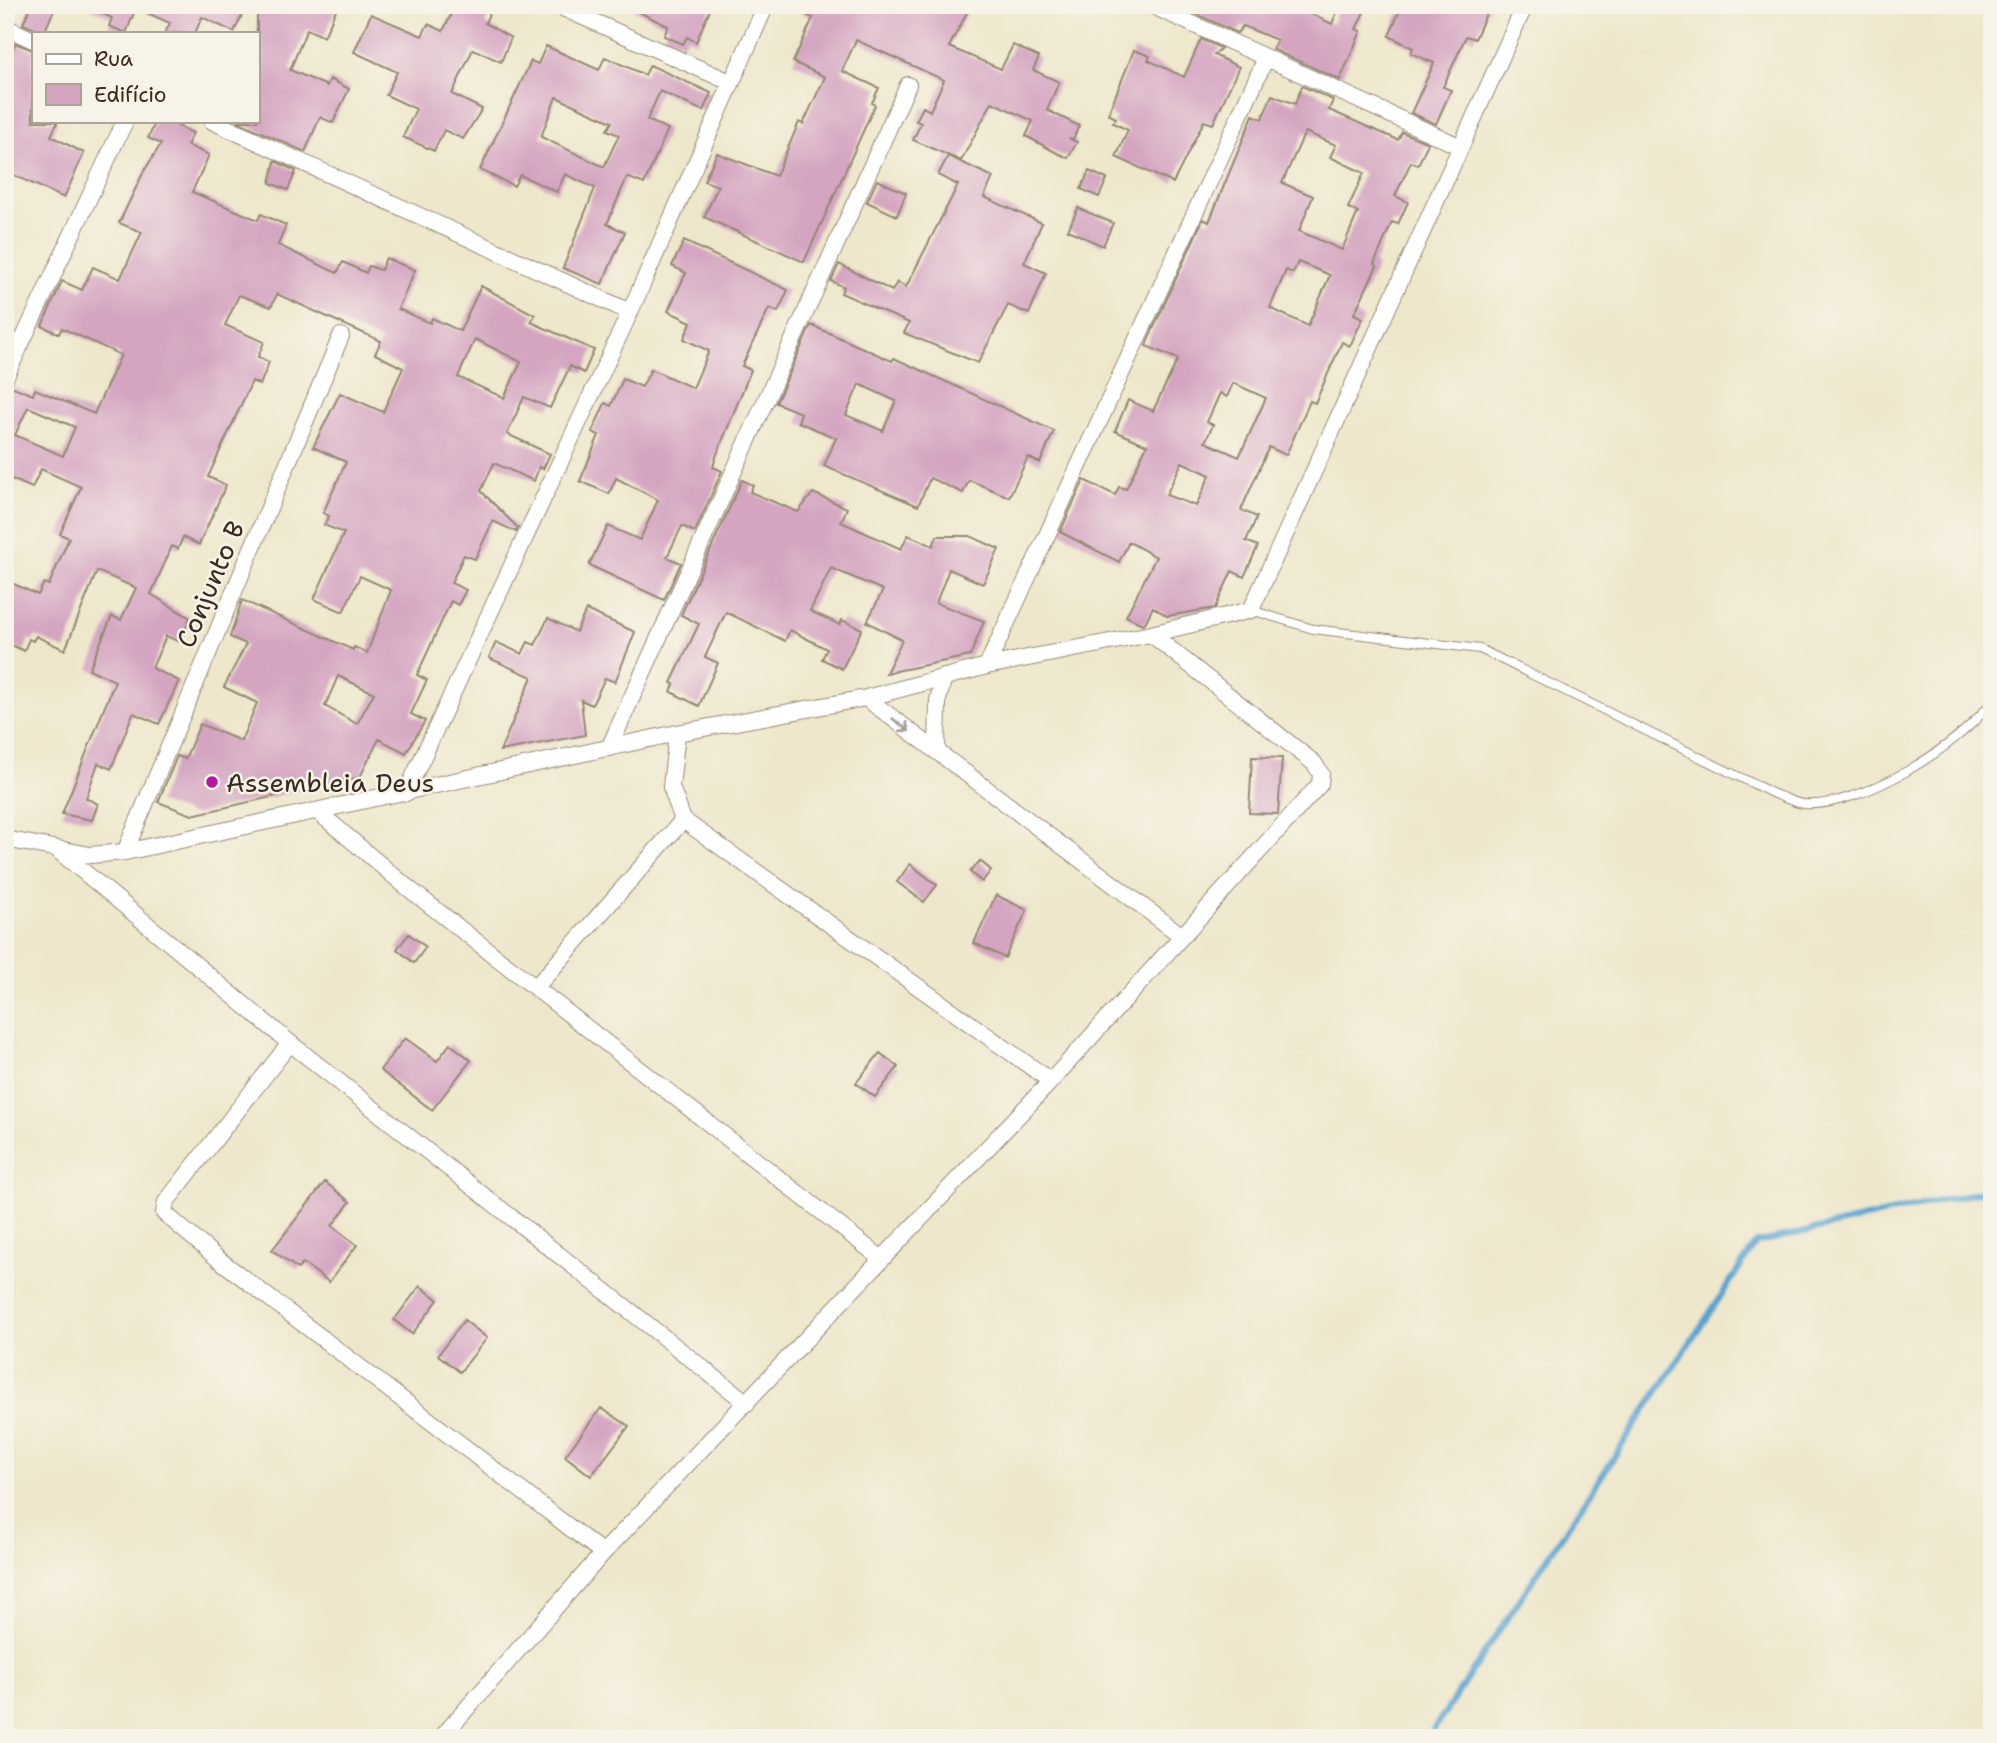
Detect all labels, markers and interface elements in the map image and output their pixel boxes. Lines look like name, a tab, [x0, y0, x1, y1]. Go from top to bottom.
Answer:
legend	[32, 32, 259, 122]
text: Rua	[94, 45, 133, 73]
text: Edifício	[94, 81, 166, 109]
street label: Conjunto B	[168, 515, 252, 653]
one-way arrow	[891, 717, 910, 732]
place label: Assembleia Deus	[226, 765, 434, 800]
marker: Assembleia Deus	[204, 774, 220, 790]

